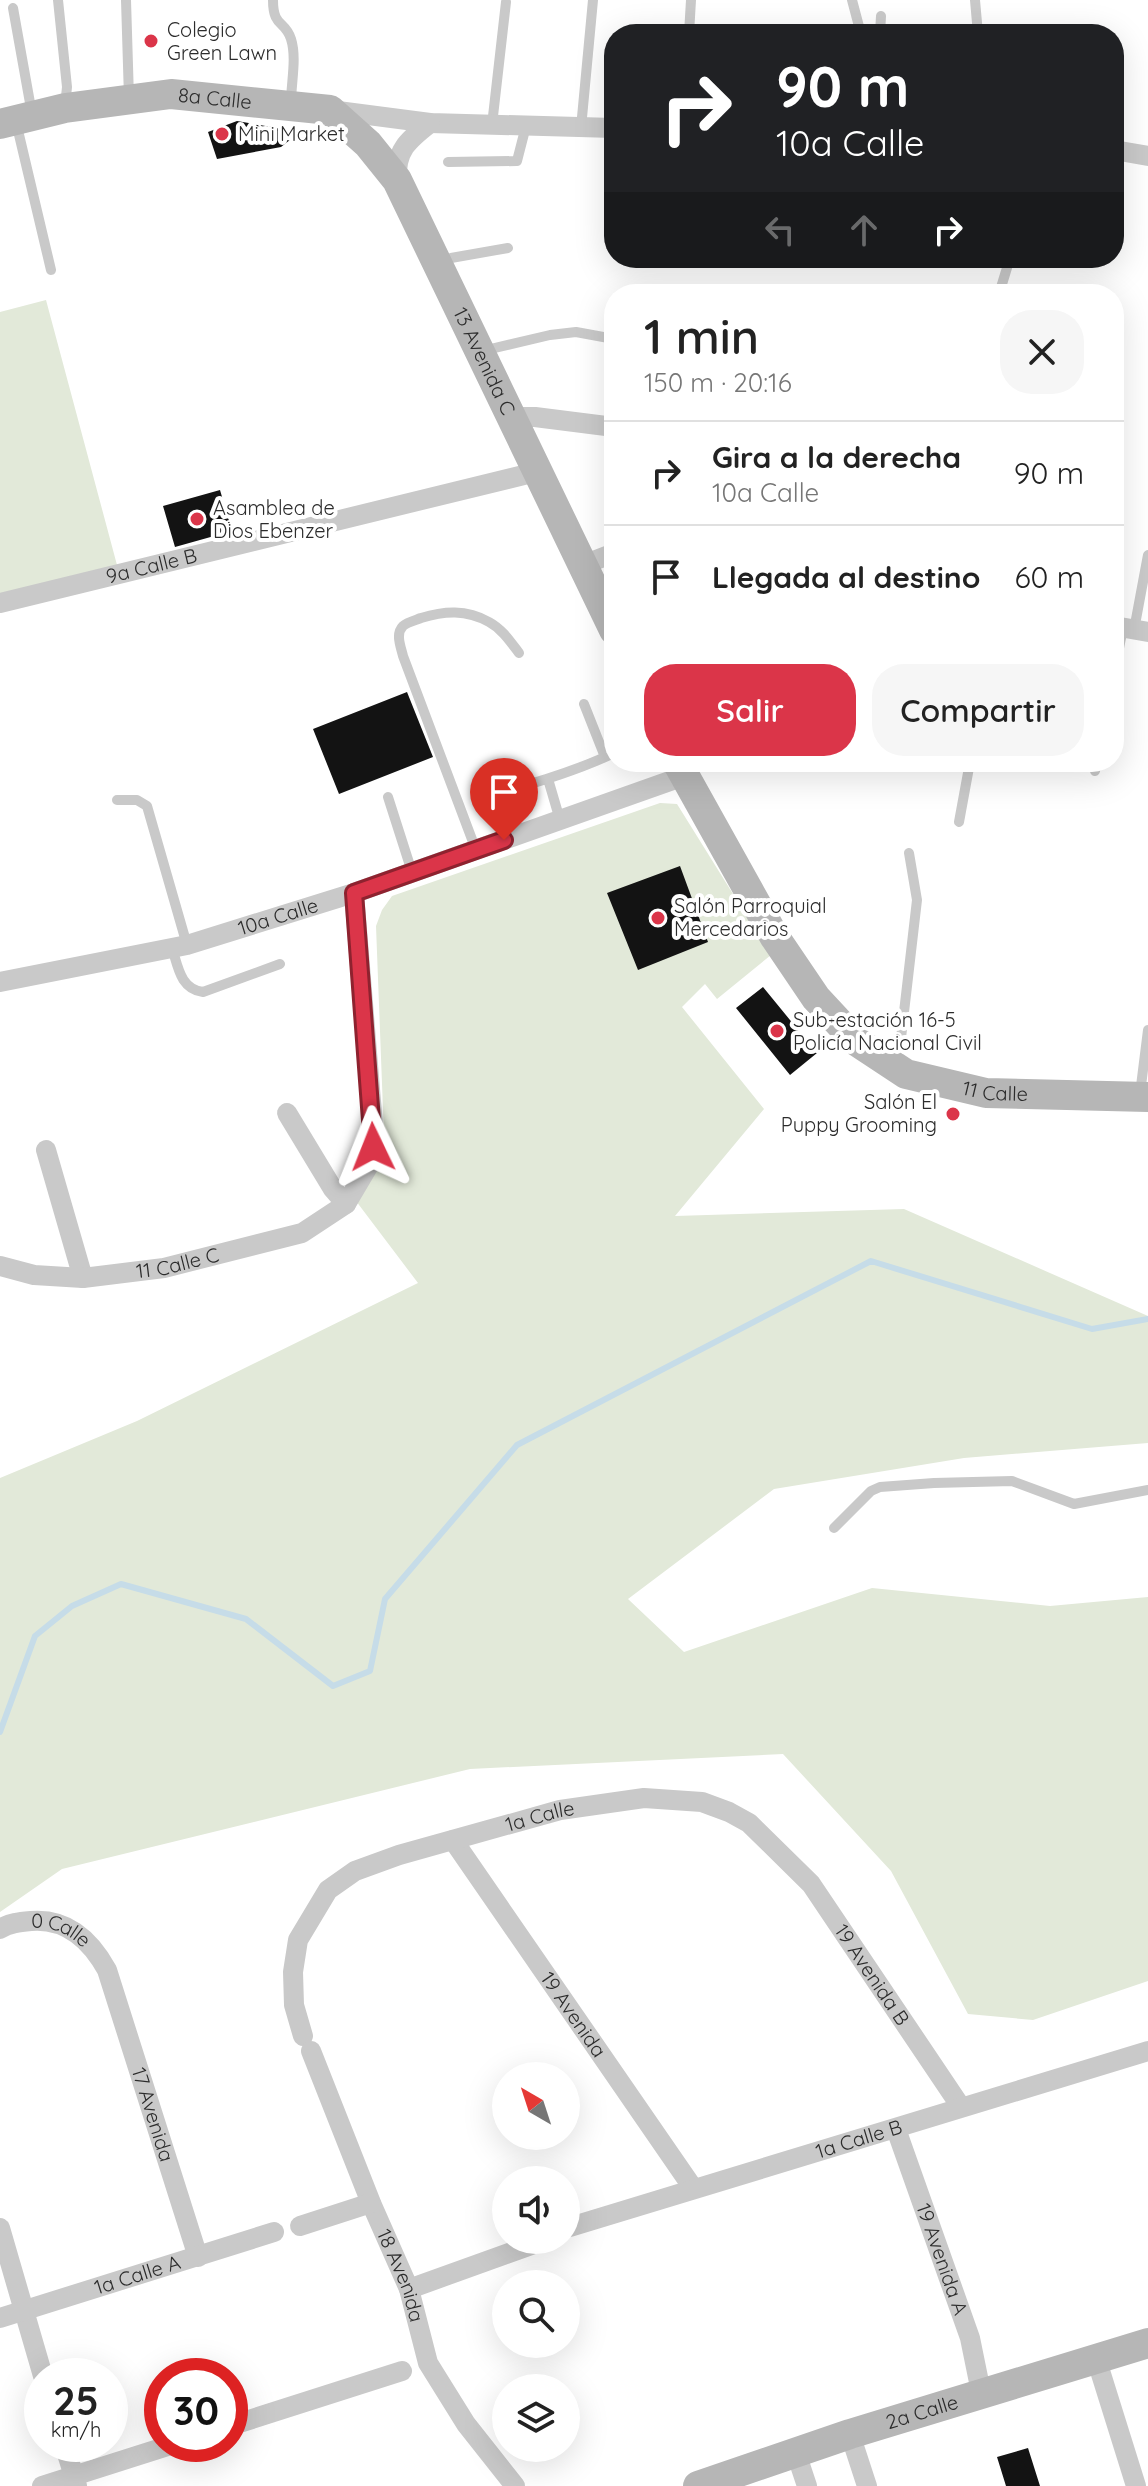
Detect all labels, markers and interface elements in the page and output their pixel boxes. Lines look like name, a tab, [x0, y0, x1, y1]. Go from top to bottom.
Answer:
place label: Colegio Green Lawn	[167, 17, 277, 65]
marker: Colegio Green Lawn	[142, 32, 160, 50]
text: 90 m	[776, 51, 910, 121]
icon: right	[644, 56, 748, 160]
street label: 8a Calle	[177, 82, 253, 114]
text: 10a Calle	[776, 120, 924, 165]
place label: Mini Market	[238, 121, 345, 146]
marker: Mini Market	[213, 125, 231, 143]
icon: left	[758, 208, 802, 252]
icon: ahead	[842, 208, 886, 252]
icon: right	[926, 208, 970, 252]
street label: 13 Avenida C	[448, 303, 521, 419]
text: 1 min	[644, 306, 759, 366]
button: close	[1000, 310, 1084, 394]
text: 150 m · 20:16	[644, 366, 792, 399]
text: Gira a la derecha	[712, 438, 961, 476]
icon: right	[644, 451, 688, 495]
text: 90 m	[1014, 454, 1084, 492]
text: 10a Calle	[712, 476, 819, 509]
place label: Asamblea de Dios Ebenzer	[213, 495, 335, 543]
marker: Asamblea de Dios Ebenzer	[188, 510, 206, 528]
street label: 9a Calle B	[103, 542, 199, 589]
icon: arrive	[644, 555, 688, 599]
text: Llegada al destino	[712, 558, 980, 596]
text: 60 m	[1014, 558, 1084, 596]
button: Salir	[644, 664, 856, 756]
button: Compartir	[872, 664, 1084, 756]
pin	[470, 758, 538, 840]
icon: arrive	[482, 770, 526, 814]
street label: 10a Calle	[235, 892, 321, 940]
place label: Salón Parroquial Mercedarios	[674, 893, 827, 941]
marker: Salón Parroquial Mercedarios	[649, 909, 667, 927]
place label: Sub-estación 16-5 Policía Nacional Civil	[793, 1007, 982, 1055]
marker: Sub-estación 16-5 Policía Nacional Civil	[768, 1022, 786, 1040]
street label: 11 Calle	[960, 1075, 1028, 1106]
place label: Salón El Puppy Grooming	[781, 1089, 937, 1137]
position arrow	[331, 1105, 415, 1189]
marker: Salón El Puppy Grooming	[944, 1105, 962, 1123]
street label: 11 Calle C	[135, 1242, 222, 1283]
street label: 1a Calle	[502, 1795, 576, 1837]
street label: 0 Calle	[31, 1908, 97, 1952]
street label: 19 Avenida B	[830, 1919, 915, 2030]
street label: 19 Avenida	[536, 1967, 612, 2062]
north arrow	[492, 2062, 580, 2150]
map controls	[492, 2062, 580, 2462]
street label: 17 Avenida	[127, 2064, 180, 2165]
street label: 1a Calle B	[813, 2114, 905, 2163]
button: sound	[492, 2166, 580, 2254]
street label: 19 Avenida A	[911, 2200, 974, 2318]
street label: 18 Avenida	[372, 2225, 430, 2324]
street label: 1a Calle A	[91, 2249, 183, 2300]
button: search	[492, 2270, 580, 2358]
speed limit sign: 30	[144, 2358, 248, 2462]
button: layers	[492, 2374, 580, 2462]
text: 25	[53, 2375, 99, 2425]
street label: 2a Calle	[883, 2389, 961, 2434]
text: km/h	[51, 2417, 101, 2442]

